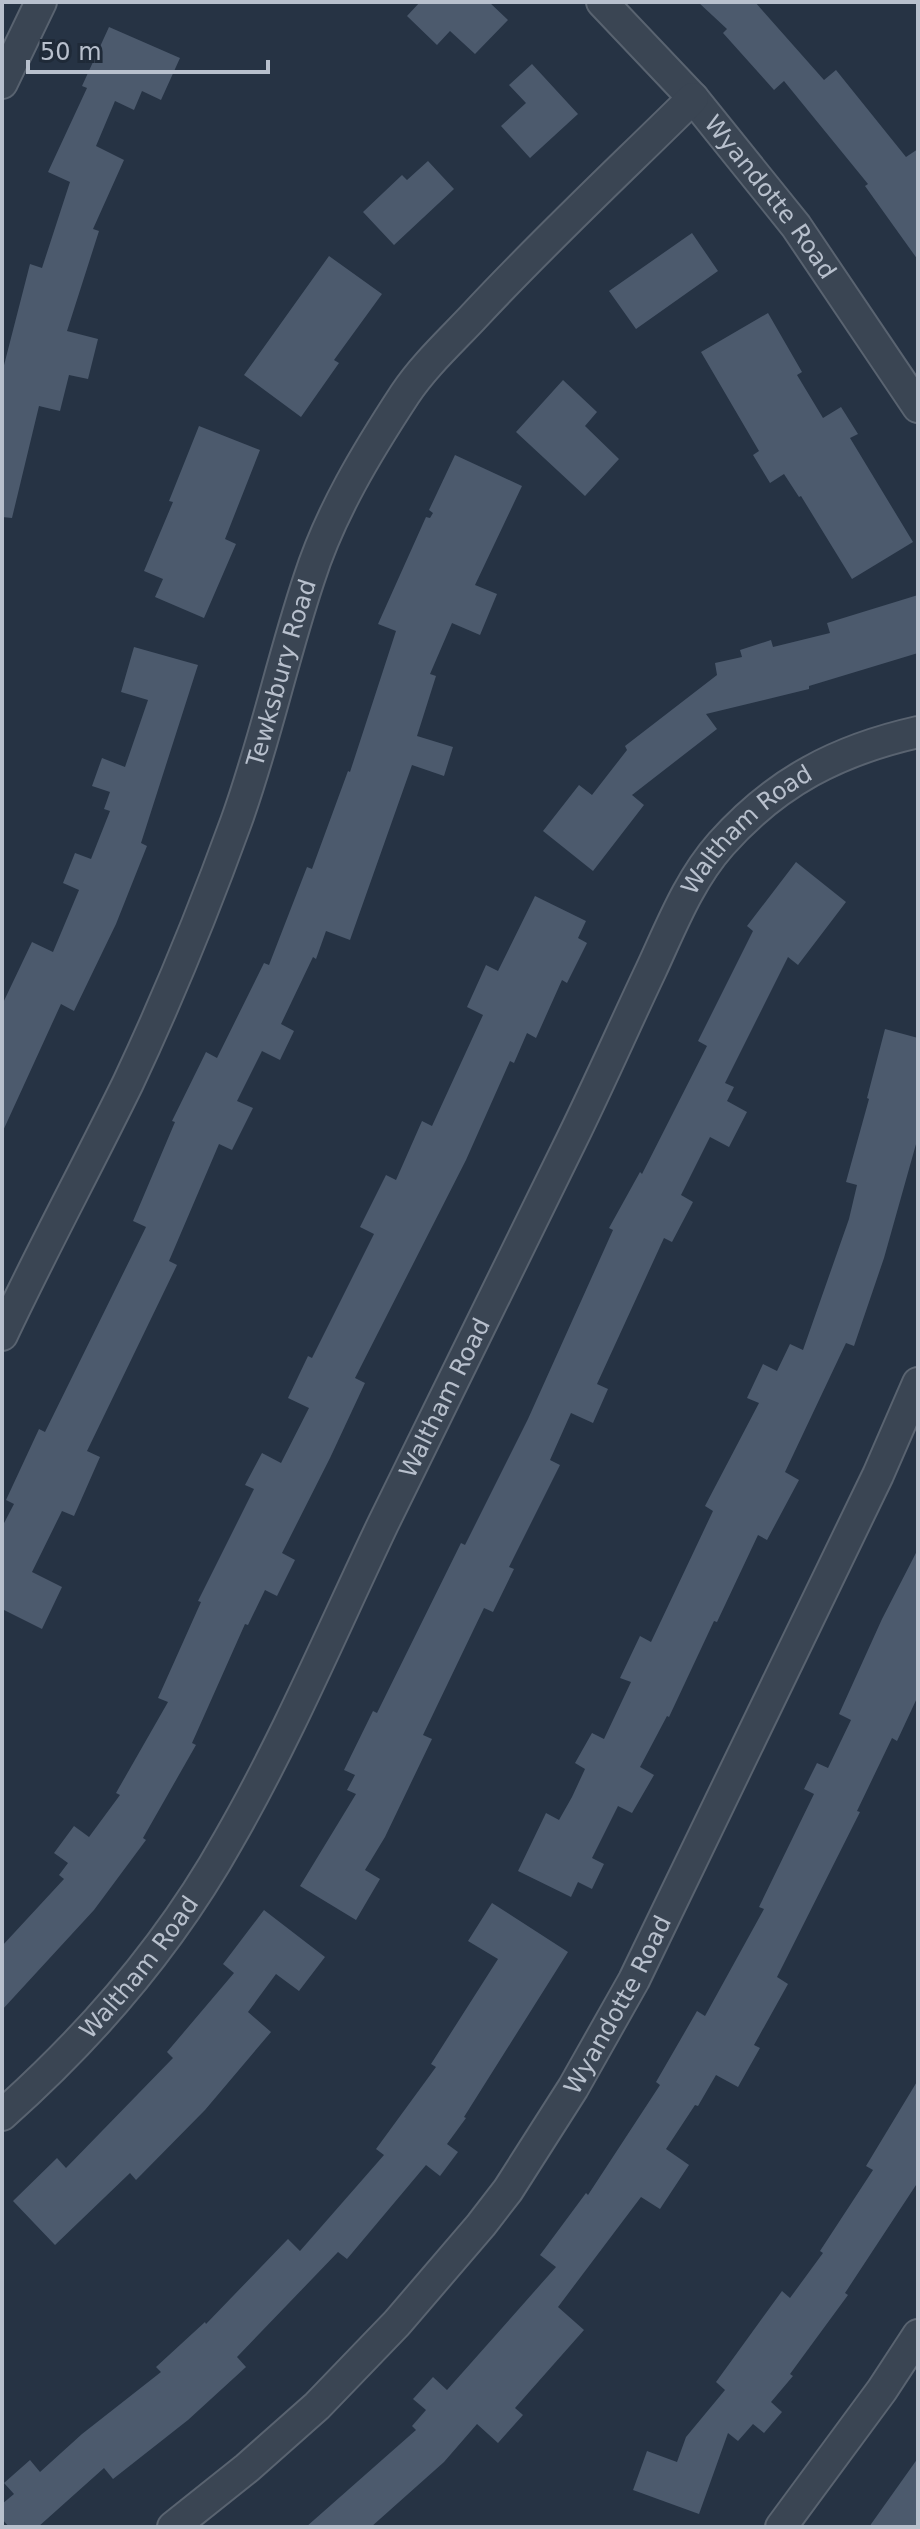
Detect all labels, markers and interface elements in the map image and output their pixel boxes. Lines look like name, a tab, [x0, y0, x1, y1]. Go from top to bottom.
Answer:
scale bar	[28, 24, 268, 74]
text: 50 m	[40, 38, 102, 66]
street label: Wyandotte Road	[699, 110, 842, 284]
street label: Tewksbury Road	[241, 576, 322, 771]
street label: Waltham Road	[675, 759, 817, 900]
street label: Waltham Road	[394, 1314, 496, 1482]
street label: Waltham Road	[74, 1891, 204, 2044]
street label: Wyandotte Road	[558, 1911, 677, 2099]

